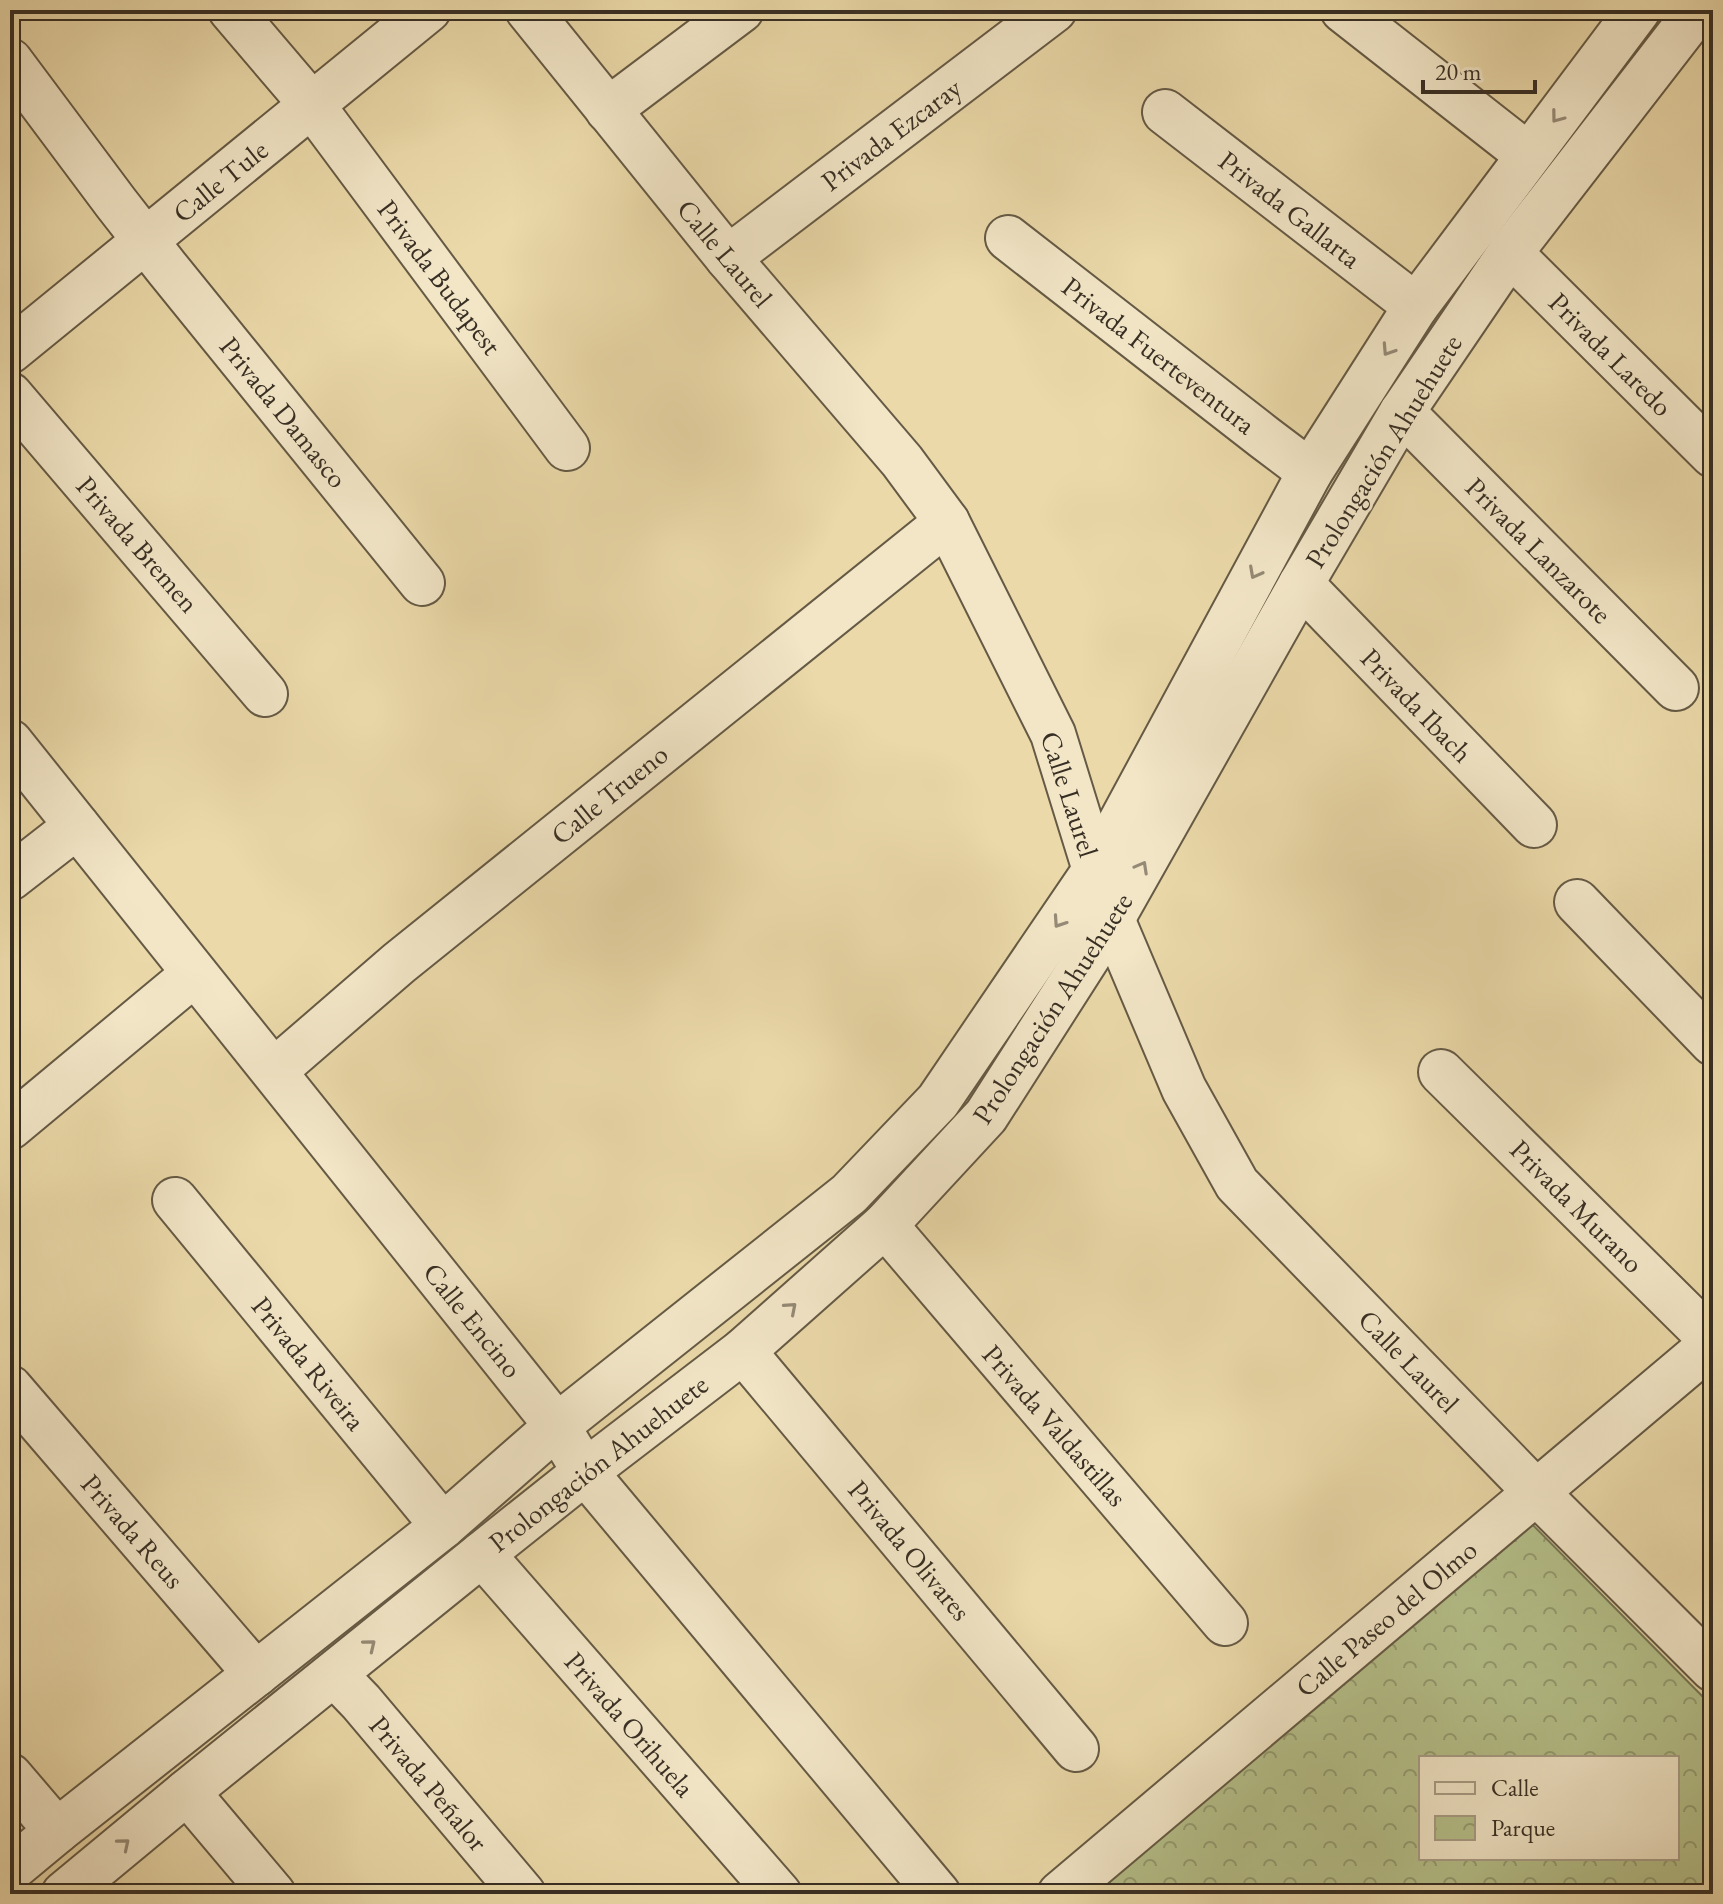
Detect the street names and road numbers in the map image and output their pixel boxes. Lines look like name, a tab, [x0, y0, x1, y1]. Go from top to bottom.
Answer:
street label: Privada Ezcaray	[814, 69, 969, 199]
street label: Calle Tule	[165, 132, 275, 230]
street label: Privada Gallarta	[1211, 142, 1369, 276]
street label: Privada Budapest	[370, 192, 510, 362]
street label: Calle Laurel	[669, 192, 781, 315]
street label: Privada Fuerteventura	[1055, 268, 1264, 442]
street label: Privada Laredo	[1541, 284, 1681, 424]
street label: Prolongación Ahuehuete	[1297, 327, 1470, 574]
street label: Privada Damasco	[212, 329, 356, 495]
street label: Privada Bremen	[69, 468, 207, 620]
street label: Privada Lanzarote	[1458, 469, 1620, 631]
street label: Privada Ibach	[1353, 640, 1481, 770]
street label: Calle Laurel	[1033, 726, 1107, 862]
street label: Calle Trueno	[543, 736, 675, 852]
street label: Prolongación Ahuehuete	[964, 885, 1140, 1130]
street label: Privada Murano	[1502, 1131, 1652, 1281]
street label: Calle Encino	[415, 1255, 531, 1385]
street label: Privada Riveira	[244, 1289, 375, 1438]
street label: Calle Laurel	[1351, 1302, 1467, 1421]
street label: Privada Valdastillas	[975, 1336, 1135, 1514]
street label: Prolongación Ahuehuete	[481, 1366, 715, 1560]
street label: Privada Reus	[73, 1466, 193, 1596]
street label: Privada Olivares	[841, 1472, 979, 1628]
street label: Calle Paseo del Olmo	[1288, 1531, 1484, 1705]
street label: Privada Orihuela	[557, 1644, 704, 1805]
street label: Privada Peñalor	[362, 1708, 497, 1859]

